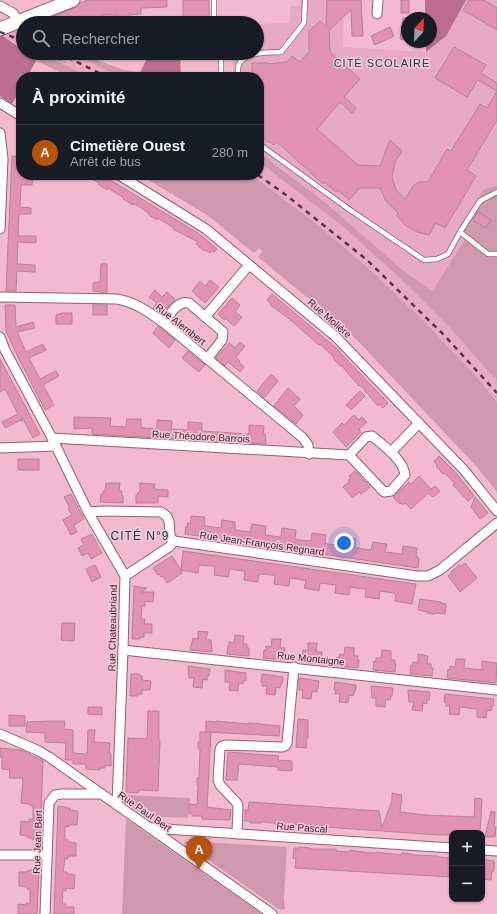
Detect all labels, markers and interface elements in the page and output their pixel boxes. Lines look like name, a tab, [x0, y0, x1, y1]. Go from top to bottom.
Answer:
north arrow	[401, 12, 437, 48]
search box	[16, 16, 264, 60]
icon: search	[30, 27, 52, 49]
text: Rechercher	[62, 30, 140, 47]
district label: CITÉ SCOLAIRE	[334, 57, 430, 69]
text: À proximité	[32, 88, 126, 107]
text: Cimetière Ouest	[70, 137, 185, 154]
text: A	[40, 145, 50, 160]
text: 280 m	[212, 145, 248, 160]
text: Arrêt de bus	[70, 154, 141, 169]
street label: Rue Molière	[306, 297, 354, 340]
street label: Rue Alembert	[153, 301, 208, 348]
street label: Rue Théodore Barrois	[152, 428, 250, 445]
district label: CITÉ N°9	[111, 528, 169, 543]
street label: Rue Jean-François Regnard	[199, 529, 325, 558]
your location	[334, 533, 354, 553]
street label: Rue Chateaubriand	[106, 585, 119, 671]
street label: Rue Montaigne	[277, 649, 346, 668]
street label: Rue Paul Bert	[116, 789, 174, 834]
street label: Rue Jean Bart	[31, 810, 44, 874]
street label: Rue Pascal	[276, 820, 328, 835]
map controls	[449, 830, 485, 902]
button: +	[449, 830, 485, 866]
pin: A	[186, 836, 212, 869]
button: −	[449, 866, 485, 902]

